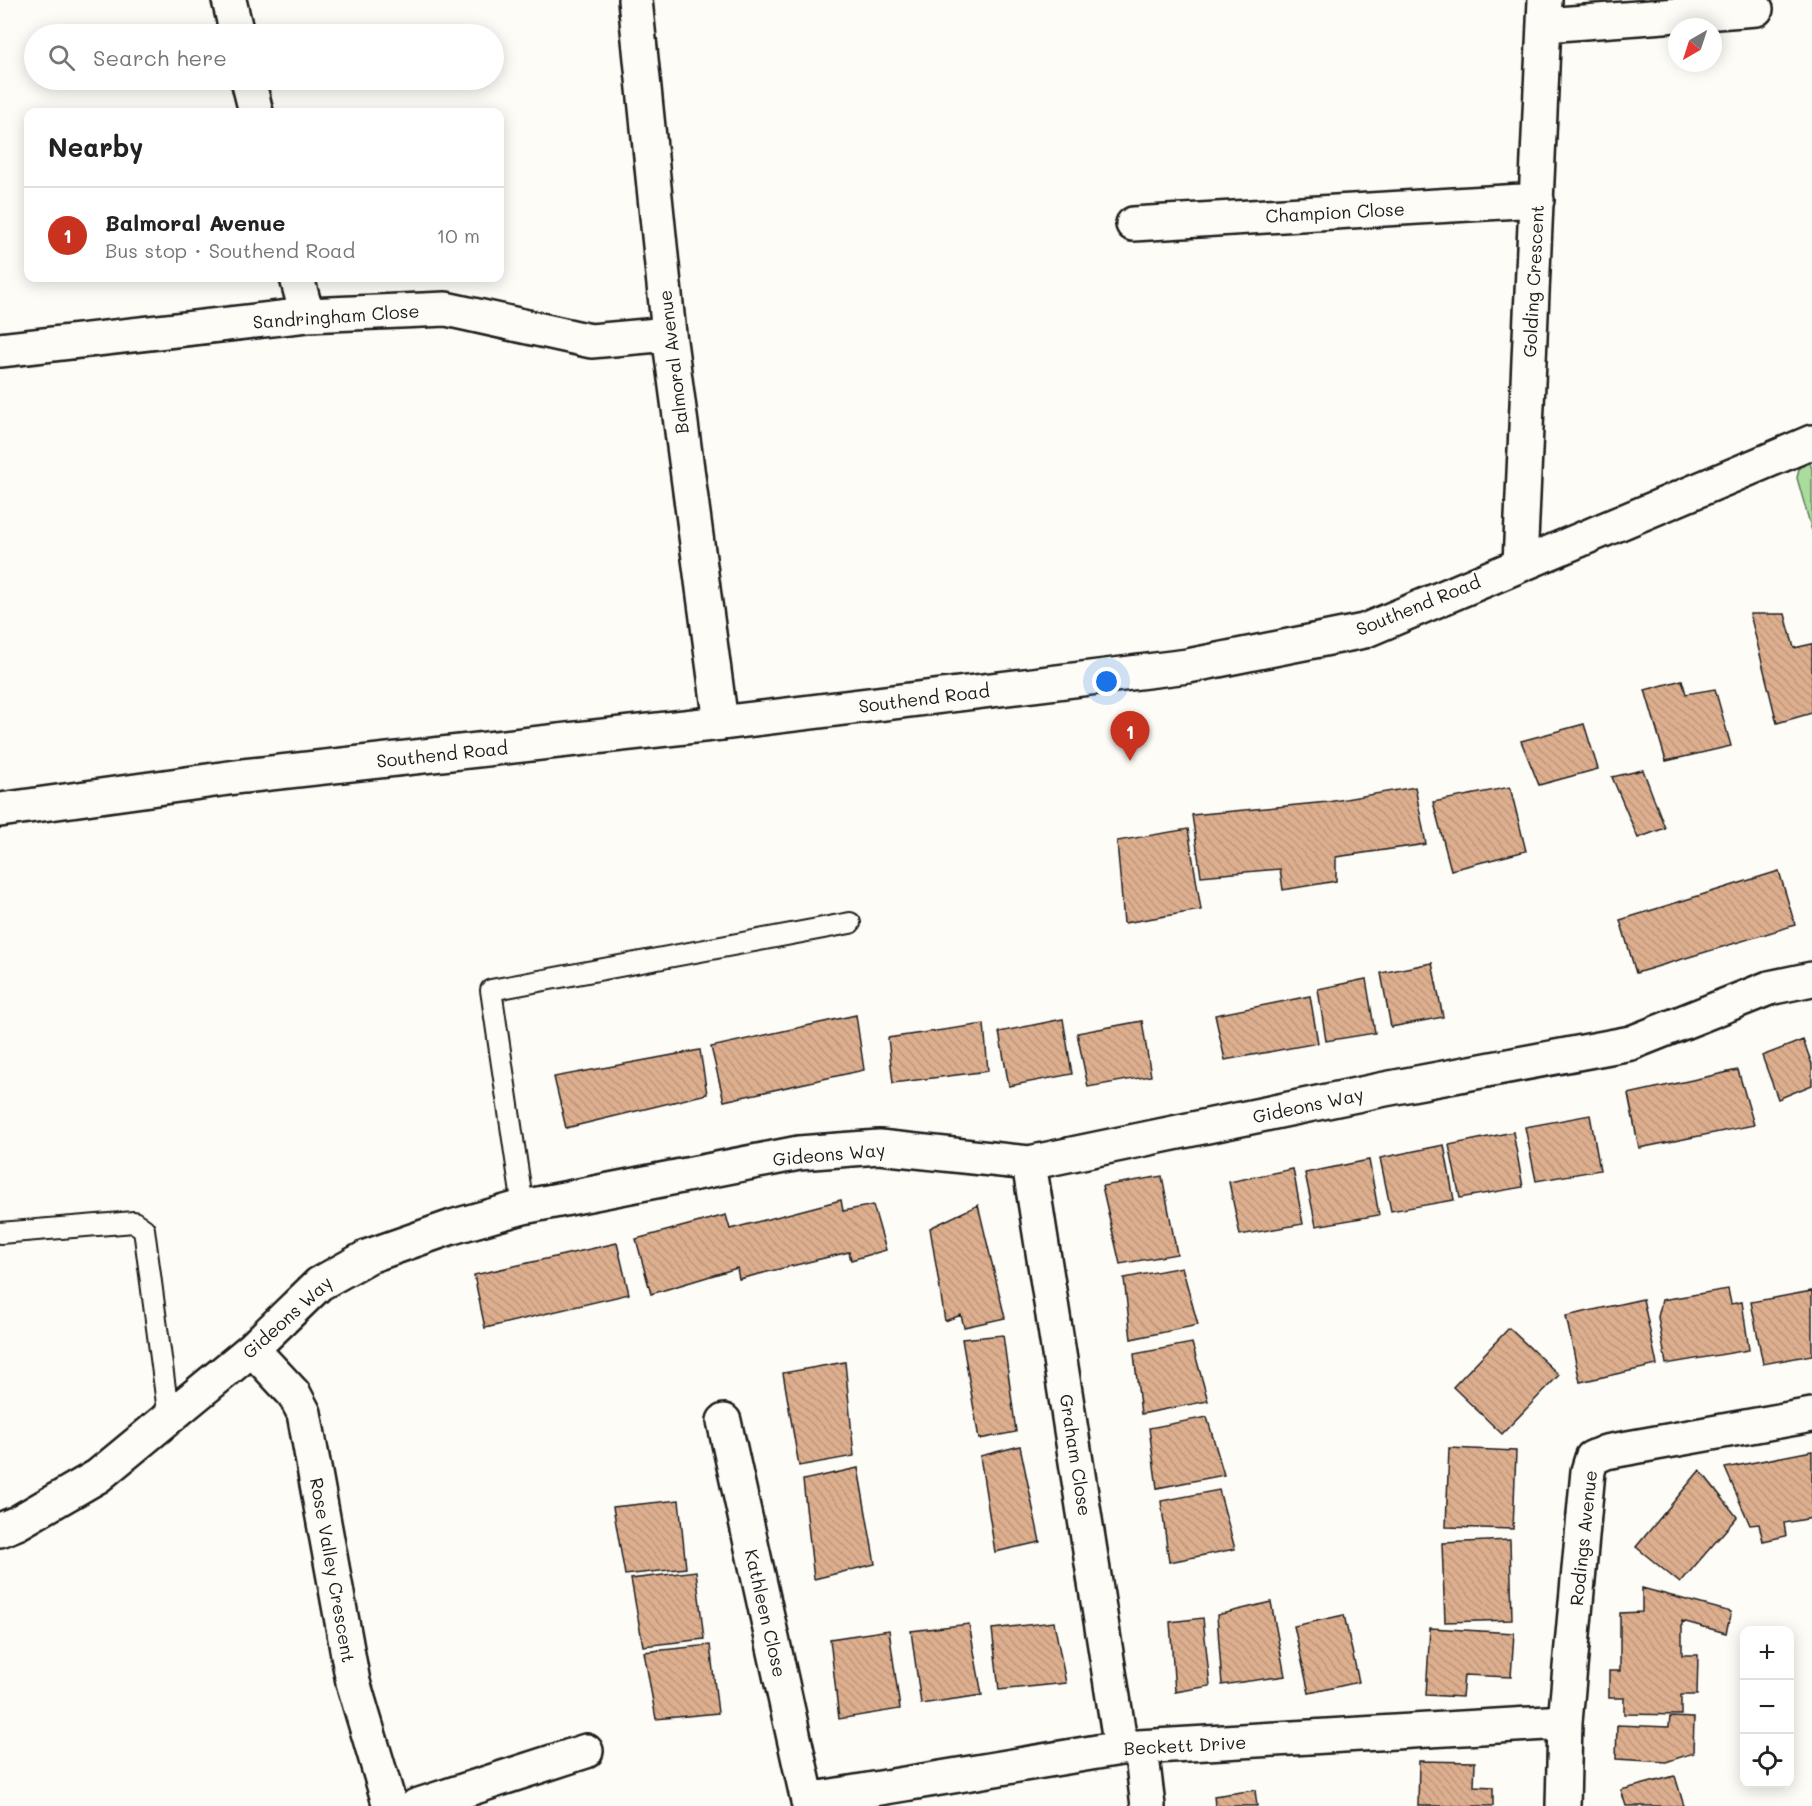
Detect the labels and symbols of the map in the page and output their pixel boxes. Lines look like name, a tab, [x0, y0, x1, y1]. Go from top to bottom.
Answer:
north arrow	[1668, 18, 1722, 72]
street label: Champion Close	[1265, 196, 1405, 228]
street label: Golding Crescent	[1517, 204, 1549, 358]
street label: Balmoral Avenue	[652, 289, 694, 435]
street label: Sandringham Close	[252, 298, 420, 334]
street label: Southend Road	[1352, 569, 1484, 641]
your location	[1092, 667, 1121, 696]
street label: Southend Road	[857, 678, 991, 718]
pin: 1	[1110, 712, 1150, 761]
street label: Southend Road	[375, 735, 509, 773]
street label: Gideons Way	[1250, 1082, 1366, 1128]
street label: Gideons Way	[772, 1137, 886, 1171]
street label: Gideons Way	[237, 1270, 337, 1364]
street label: Graham Close	[1055, 1392, 1097, 1518]
street label: Rodings Avenue	[1564, 1469, 1602, 1607]
street label: Rose Valley Crescent	[305, 1476, 361, 1664]
street label: Kathleen Close	[740, 1547, 792, 1679]
street label: Beckett Drive	[1123, 1730, 1247, 1760]

